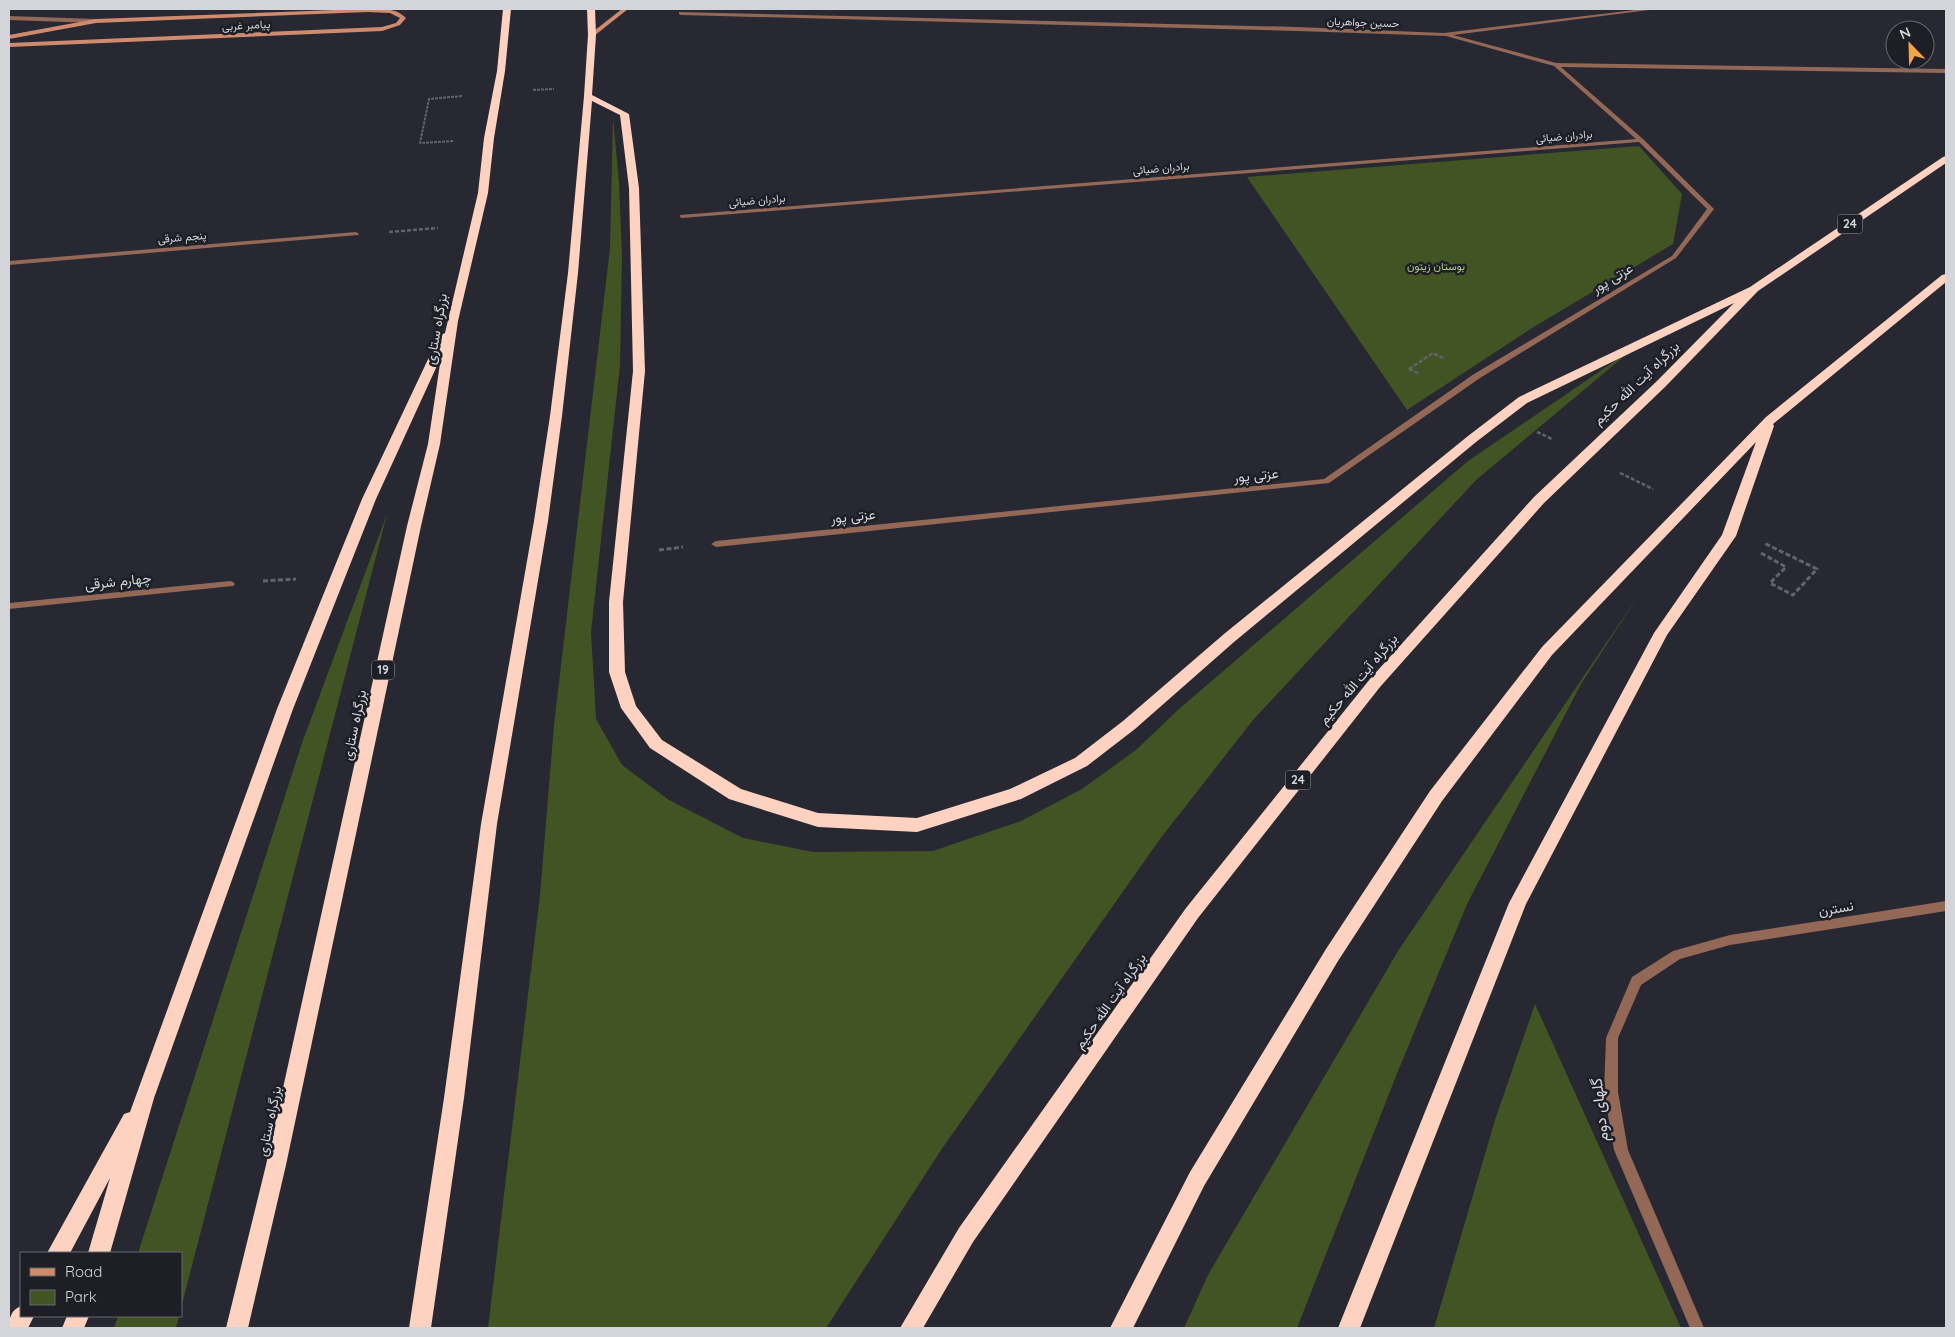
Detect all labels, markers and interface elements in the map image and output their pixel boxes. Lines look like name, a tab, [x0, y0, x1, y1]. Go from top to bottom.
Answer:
street label: حسین جواهریان	[1327, 14, 1399, 30]
street label: پیامبر غربی	[221, 17, 271, 34]
north arrow	[1885, 20, 1935, 70]
text: N	[1897, 23, 1913, 43]
street label: برادران ضیائی	[1535, 127, 1593, 145]
street label: برادران ضیائی	[1132, 159, 1190, 177]
street label: برادران ضیائی	[728, 191, 786, 209]
road number: 24	[1838, 214, 1862, 233]
street label: پنجم شرقی	[157, 228, 207, 247]
park label: بوستان زیتون	[1407, 259, 1465, 273]
street label: عزتی پور	[1587, 259, 1636, 299]
street label: بزرگراه ستاری	[421, 292, 451, 366]
street label: بزرگراه آیت الله حکیم	[1589, 337, 1683, 429]
street label: عزتی پور	[1232, 464, 1279, 487]
street label: عزتی پور	[829, 505, 876, 528]
street label: چهارم شرقی	[84, 569, 152, 594]
street label: بزرگراه آیت الله حکیم	[1315, 630, 1401, 728]
road number: 19	[372, 660, 394, 680]
street label: بزرگراه ستاری	[338, 688, 370, 762]
road number: 24	[1286, 770, 1310, 790]
street label: نسترن	[1817, 896, 1855, 920]
street label: بزرگراه آیت الله حکیم	[1070, 949, 1150, 1053]
street label: گلهای دوم	[1586, 1077, 1613, 1143]
street label: بزرگراه ستاری	[253, 1084, 285, 1158]
legend	[20, 1252, 182, 1317]
text: Road	[65, 1262, 102, 1281]
text: Park	[65, 1287, 97, 1306]

